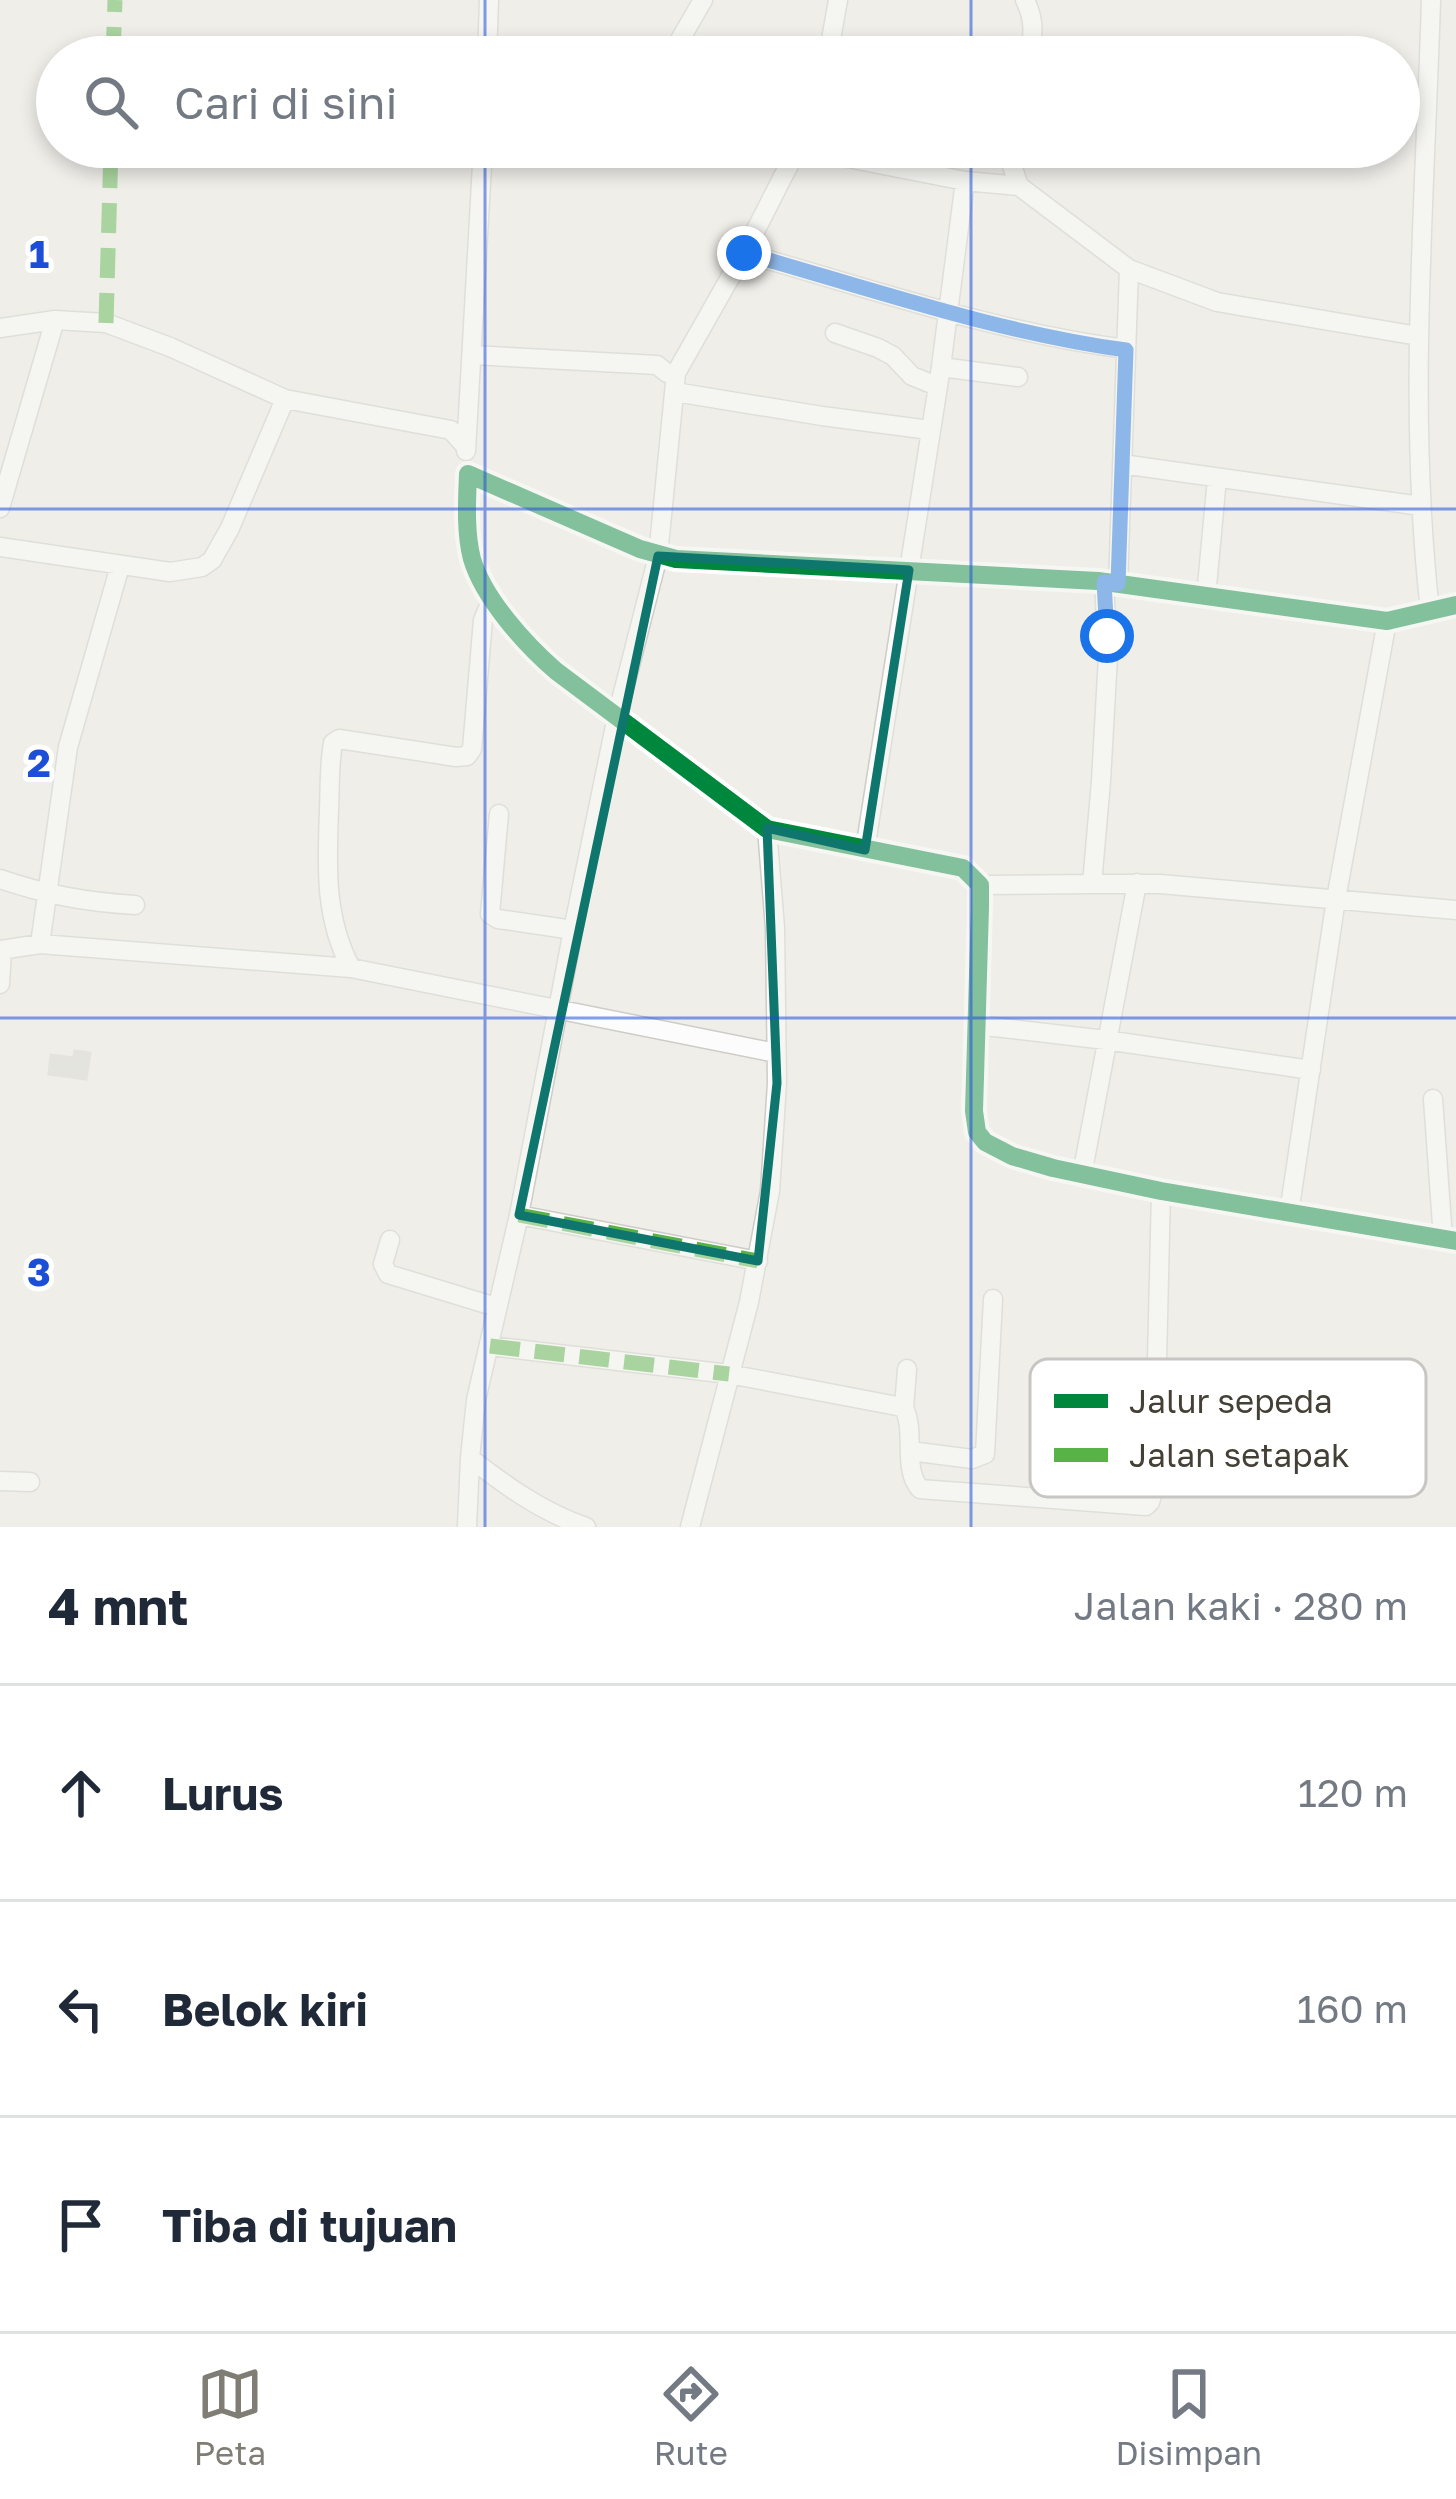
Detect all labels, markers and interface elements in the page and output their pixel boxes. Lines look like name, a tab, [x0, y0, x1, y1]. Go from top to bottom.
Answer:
search box	[36, 36, 1420, 168]
icon: search	[78, 69, 144, 135]
text: Cari di sini	[174, 75, 398, 129]
route end	[717, 226, 771, 280]
text: 1	[29, 230, 49, 277]
route start	[1080, 609, 1134, 663]
text: 2	[27, 739, 51, 786]
text: 3	[27, 1248, 51, 1295]
legend	[1030, 1359, 1426, 1497]
text: Jalur sepeda	[1129, 1381, 1333, 1420]
text: Jalan setapak	[1129, 1435, 1350, 1474]
text: 4 mnt	[48, 1575, 189, 1636]
text: Jalan kaki · 280 m	[1074, 1582, 1408, 1629]
icon: ahead	[48, 1760, 114, 1826]
text: Lurus	[162, 1766, 284, 1820]
text: 120 m	[1298, 1769, 1408, 1816]
icon: left	[48, 1976, 114, 2042]
text: Belok kiri	[162, 1982, 368, 2036]
text: 160 m	[1297, 1985, 1408, 2032]
icon: arrive	[48, 2192, 114, 2258]
text: Tiba di tujuan	[162, 2198, 457, 2252]
tab: Peta	[194, 2361, 266, 2472]
tab: Rute	[654, 2361, 728, 2472]
tab: Disimpan	[1115, 2361, 1262, 2472]

